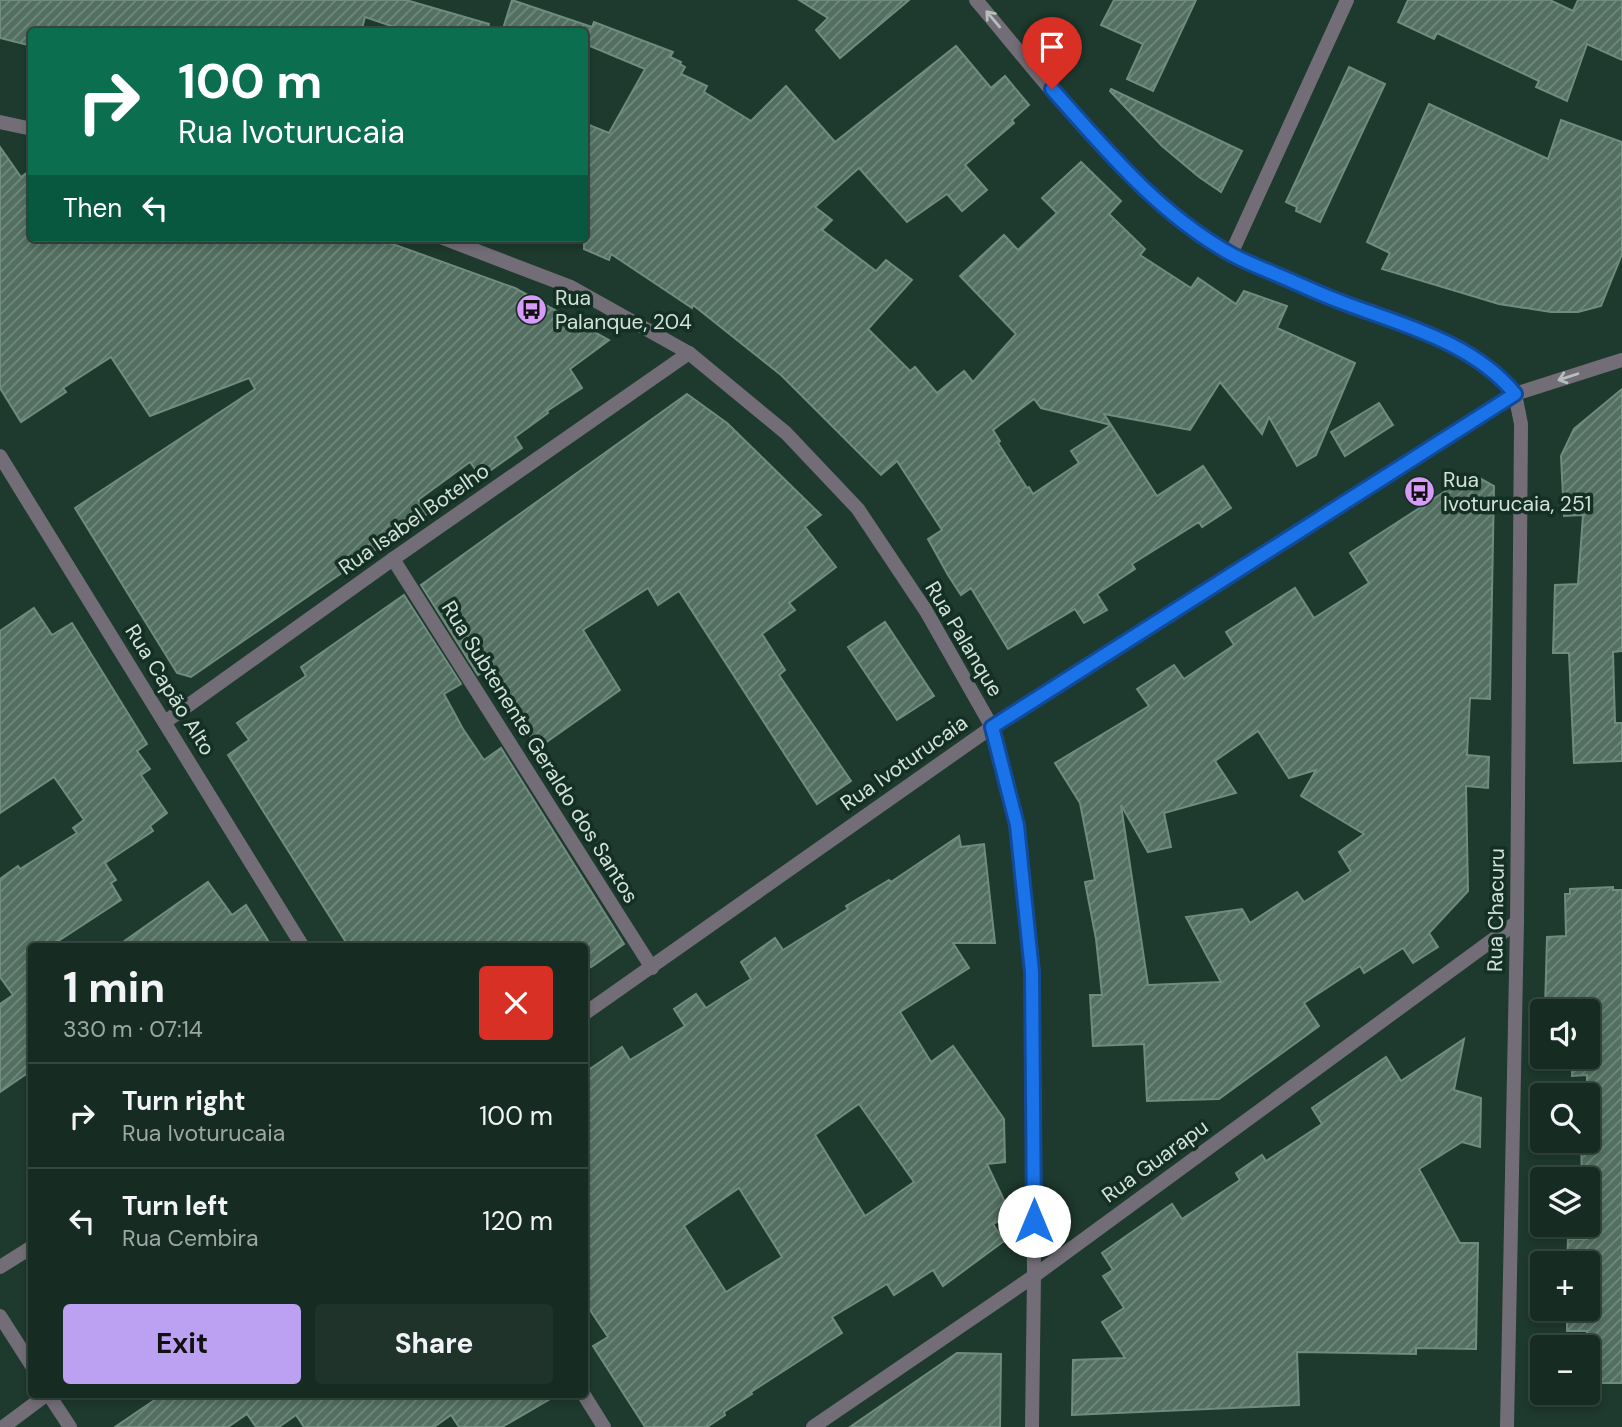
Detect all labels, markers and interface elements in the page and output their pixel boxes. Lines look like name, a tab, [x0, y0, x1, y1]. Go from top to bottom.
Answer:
one-way arrow	[985, 11, 1001, 29]
pin	[1022, 17, 1082, 89]
icon: arrive	[1033, 28, 1071, 66]
text: 100 m	[178, 49, 322, 113]
icon: right	[63, 56, 154, 147]
text: Rua Ivoturucaia	[178, 111, 405, 153]
icon: left	[136, 189, 174, 227]
text: Then	[63, 191, 122, 225]
place label: Rua Palanque, 204	[555, 284, 692, 336]
bus stop icon: Rua Palanque, 204	[515, 293, 549, 327]
one-way arrow	[1558, 372, 1580, 385]
street label: Rua Isabel Botelho	[333, 457, 495, 581]
place label: Rua Ivoturucaia, 251	[1443, 466, 1591, 518]
bus stop icon: Rua Ivoturucaia, 251	[1403, 475, 1437, 509]
street label: Rua Palanque	[919, 576, 1009, 702]
street label: Rua Subtenente Geraldo dos Santos	[435, 596, 645, 908]
street label: Rua Capão Alto	[118, 619, 222, 761]
street label: Rua Ivoturucaia	[835, 709, 973, 817]
street label: Rua Chacuru	[1481, 848, 1511, 972]
text: 1 min	[63, 960, 165, 1015]
button: close	[479, 966, 553, 1040]
map controls	[1530, 999, 1600, 1405]
button: sound	[1530, 999, 1600, 1069]
text: 330 m · 07:14	[63, 1014, 203, 1044]
button: search	[1530, 1083, 1600, 1153]
text: Turn right	[122, 1084, 246, 1118]
icon: right	[63, 1097, 101, 1135]
text: 100 m	[479, 1099, 553, 1133]
street label: Rua Guarapu	[1096, 1113, 1214, 1209]
text: Rua Ivoturucaia	[122, 1118, 285, 1148]
button: layers	[1530, 1167, 1600, 1237]
position arrow	[997, 1184, 1071, 1258]
text: Turn left	[122, 1189, 229, 1223]
icon: left	[63, 1202, 101, 1240]
text: 120 m	[482, 1204, 553, 1238]
text: Rua Cembira	[122, 1223, 258, 1253]
button: +	[1530, 1251, 1600, 1321]
button: Exit	[63, 1304, 301, 1384]
button: Share	[315, 1304, 553, 1384]
button: −	[1530, 1335, 1600, 1405]

